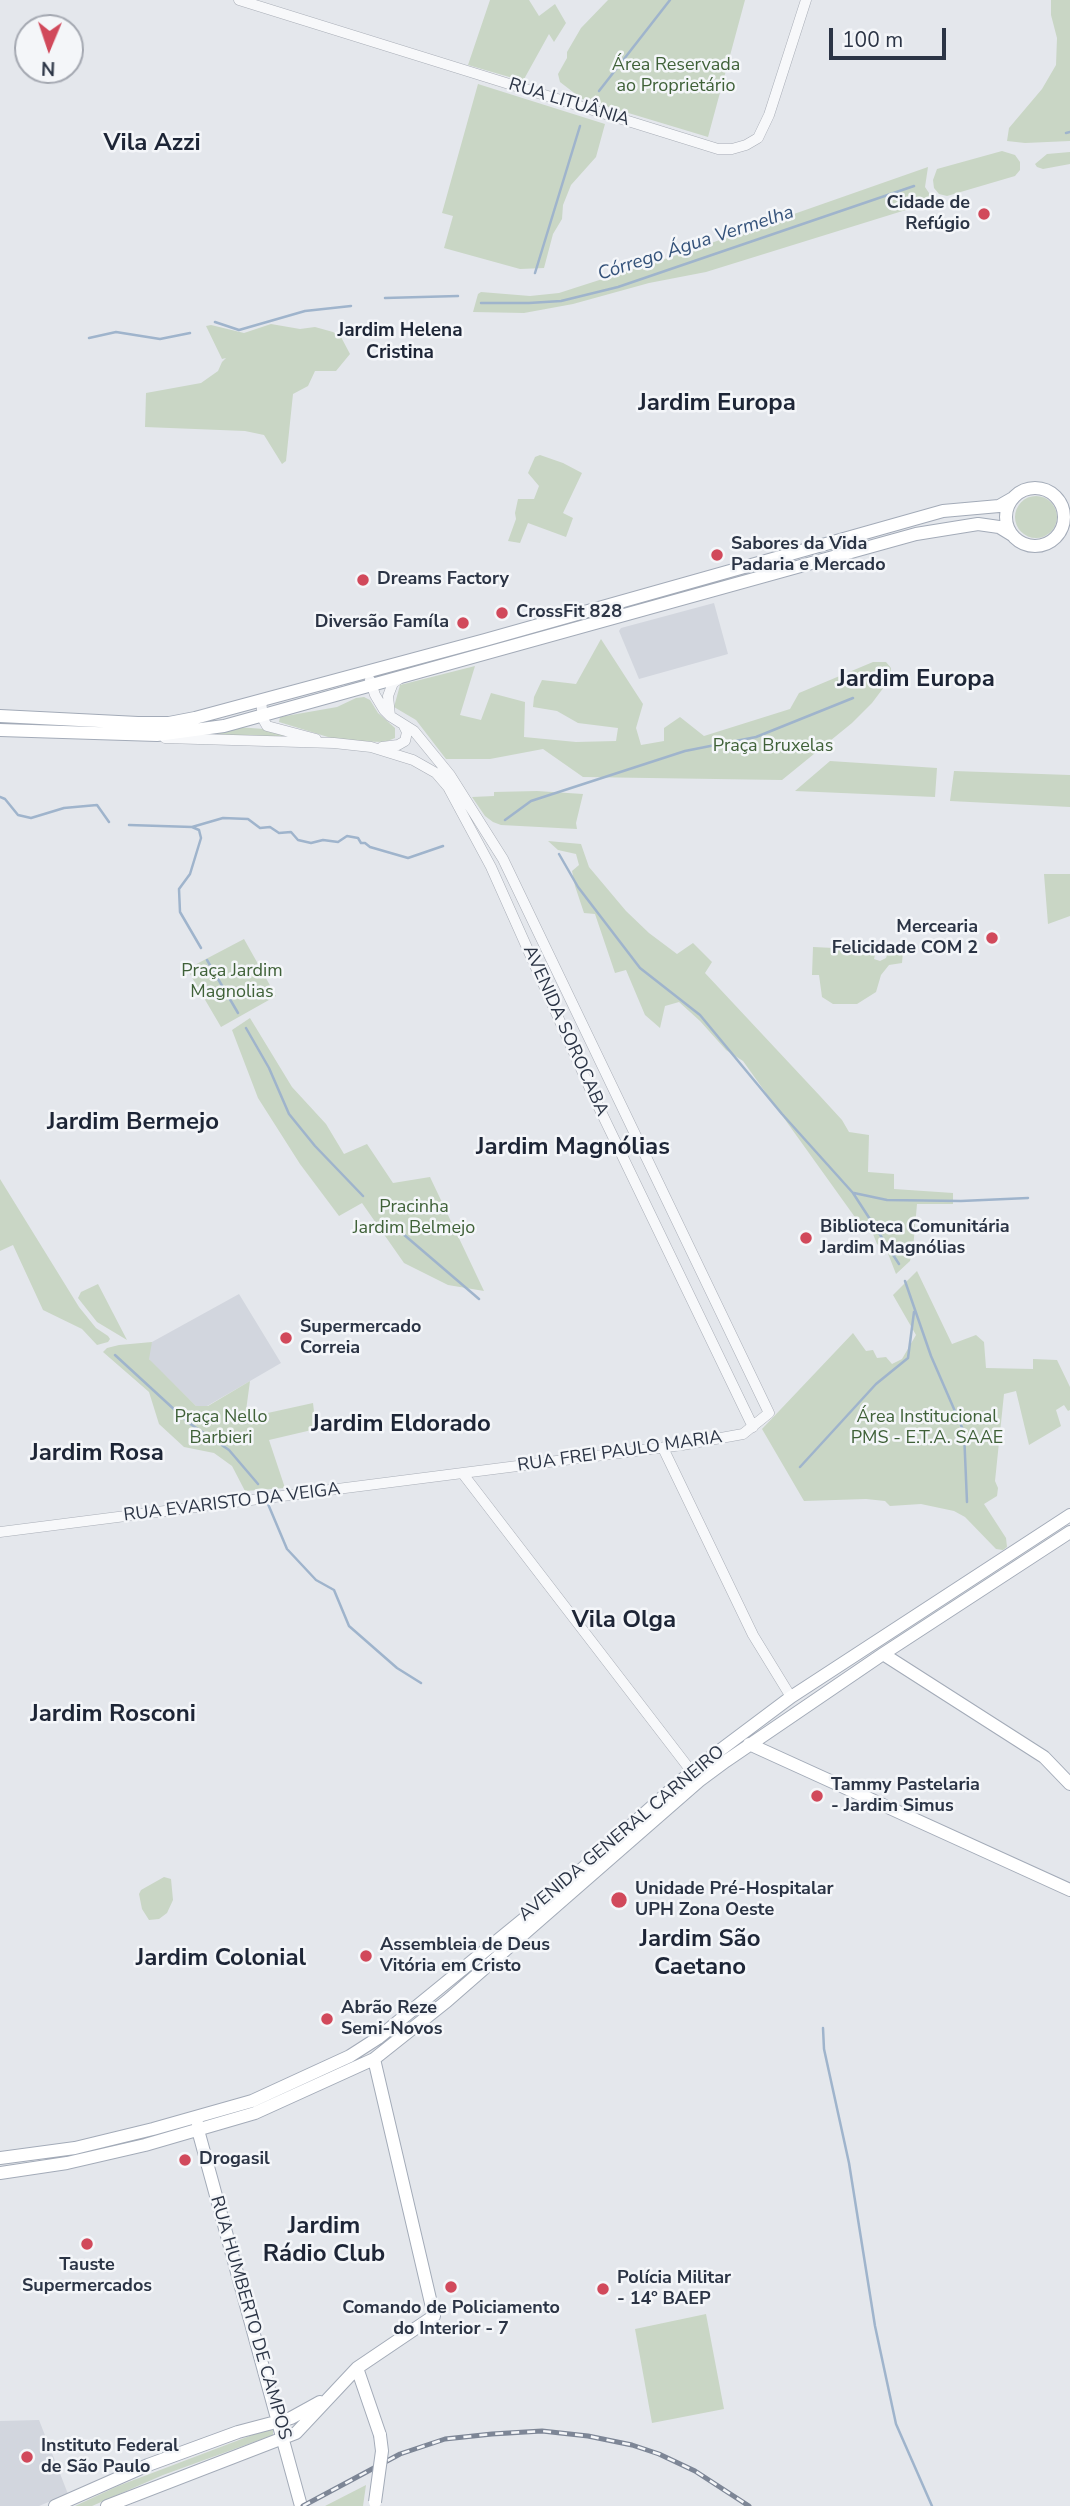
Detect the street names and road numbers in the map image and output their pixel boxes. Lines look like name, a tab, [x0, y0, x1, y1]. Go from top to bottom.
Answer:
street label: RUA LITUÂNIA	[506, 74, 632, 132]
street label: AVENIDA SOROCABA	[518, 942, 612, 1120]
street label: RUA FREI PAULO MARIA	[516, 1427, 724, 1477]
street label: RUA EVARISTO DA VEIGA	[122, 1479, 342, 1527]
street label: AVENIDA GENERAL CARNEIRO	[515, 1742, 729, 1926]
street label: RUA HUMBERTO DE CAMPOS	[205, 2194, 295, 2442]

